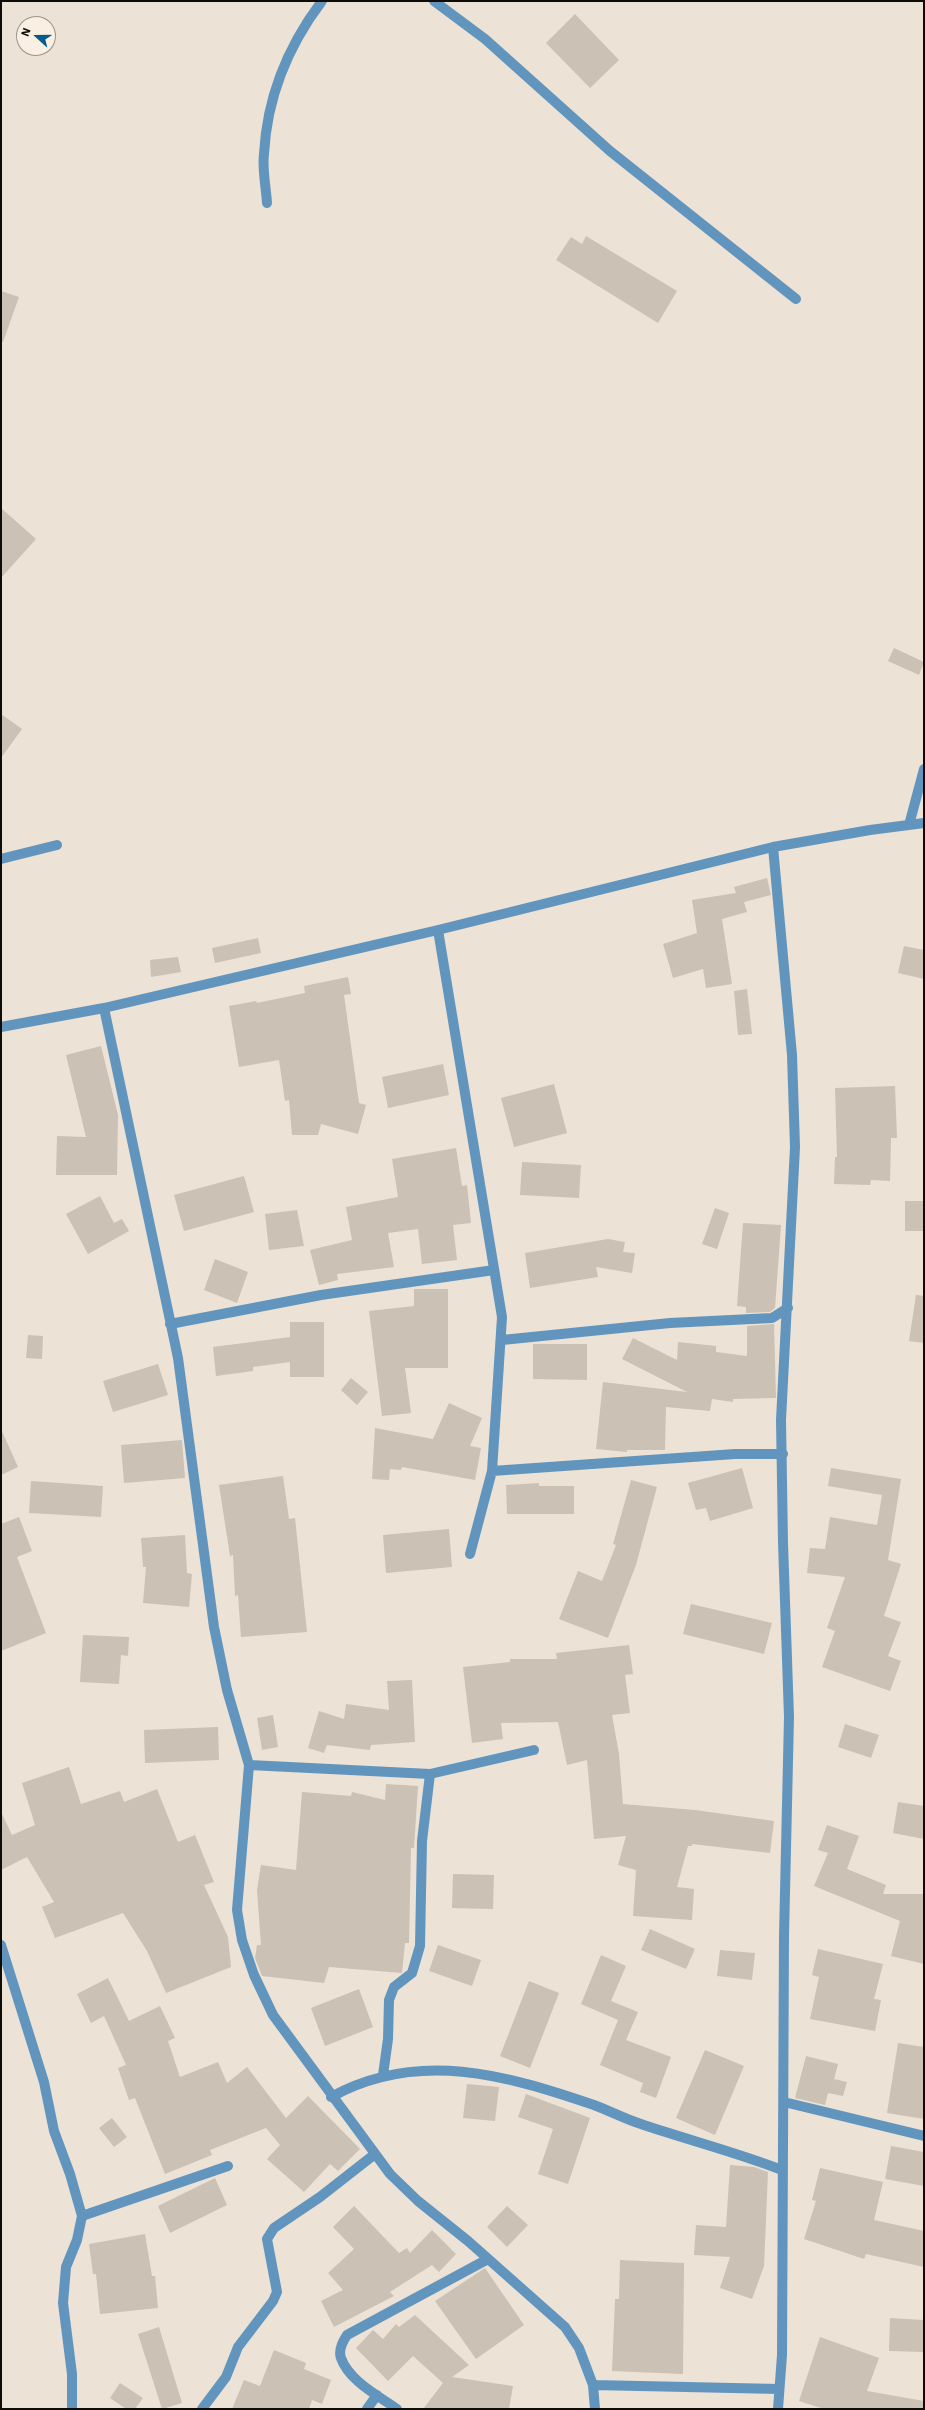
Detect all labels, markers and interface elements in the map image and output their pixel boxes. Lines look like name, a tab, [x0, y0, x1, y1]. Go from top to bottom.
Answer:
north arrow	[16, 16, 56, 56]
text: N	[18, 26, 34, 38]

